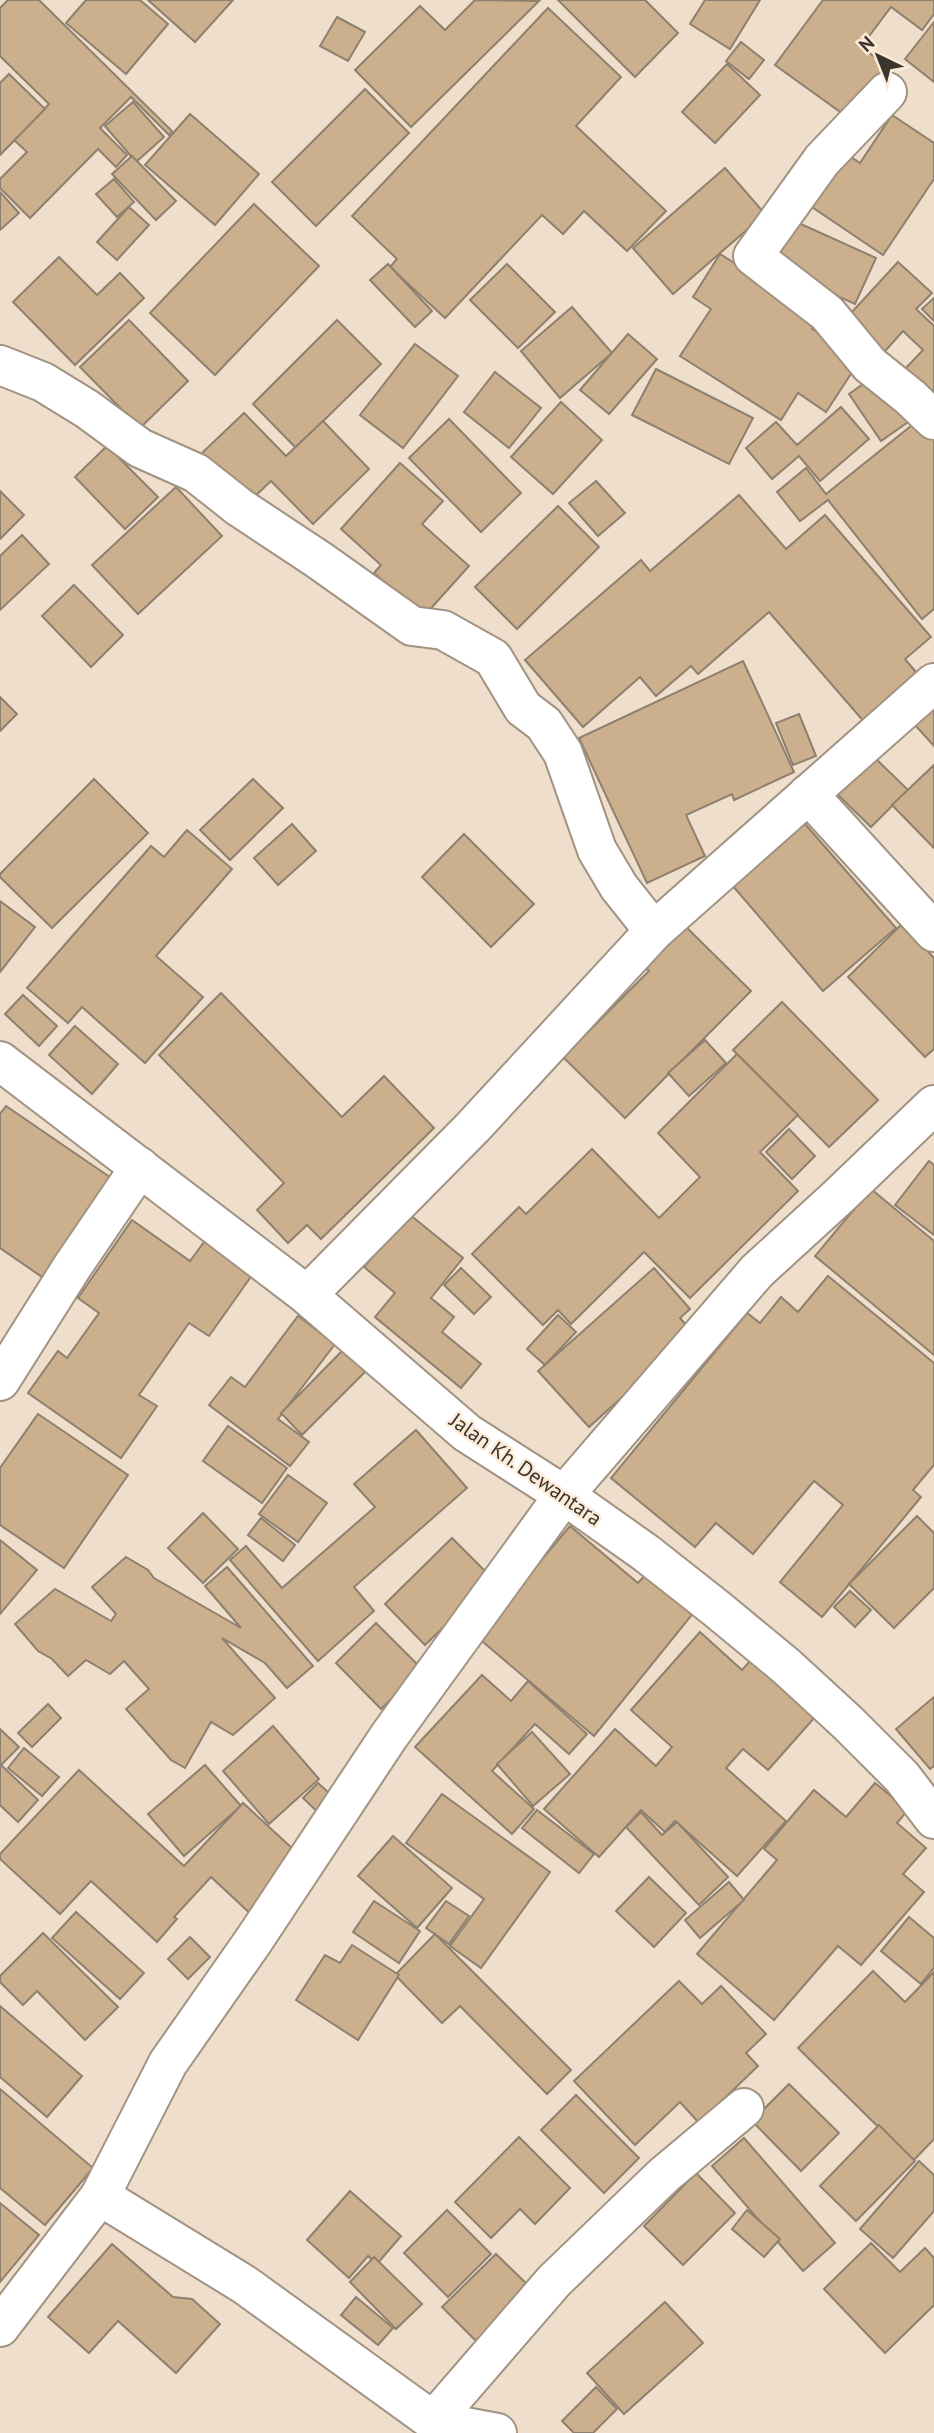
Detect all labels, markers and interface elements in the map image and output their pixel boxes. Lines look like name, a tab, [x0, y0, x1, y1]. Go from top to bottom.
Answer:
north arrow	[843, 21, 913, 91]
text: N	[854, 31, 879, 57]
street label: Jalan Kh. Dewantara	[444, 1406, 607, 1532]

